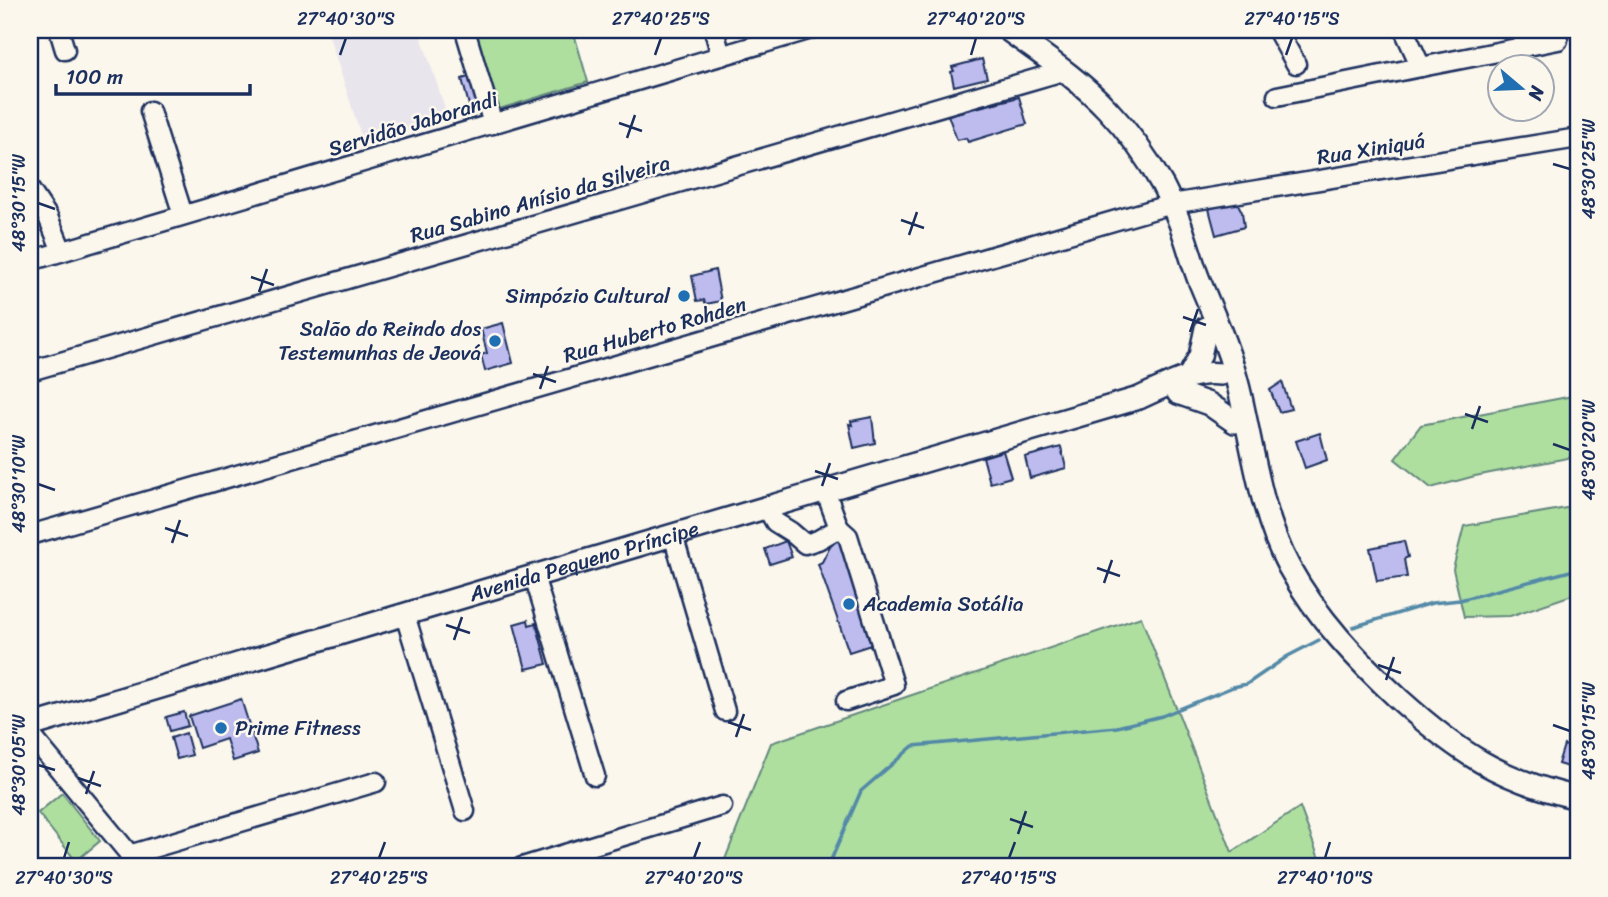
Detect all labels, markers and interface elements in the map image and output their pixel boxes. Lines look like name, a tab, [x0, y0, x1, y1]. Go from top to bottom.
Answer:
text: 27°40'30"S	[297, 3, 395, 35]
text: 27°40'25"S	[612, 3, 710, 35]
text: 27°40'20"S	[927, 3, 1025, 35]
text: 27°40'15"S	[1244, 3, 1340, 35]
scale bar	[56, 52, 250, 96]
north arrow	[1486, 52, 1556, 122]
text: 100 m	[66, 58, 123, 96]
street label: Servidão Jaborandi	[323, 80, 504, 168]
text: N	[1519, 81, 1555, 106]
text: 48°30'25"W	[1573, 118, 1605, 219]
street label: Rua Xiniquá	[1314, 122, 1428, 176]
street label: Rua Sabino Anísio da Silveira	[406, 144, 675, 254]
text: 48°30'15"W	[3, 153, 35, 252]
place label: Simpózio Cultural	[506, 277, 671, 315]
street label: Rua Huberto Rohden	[559, 286, 751, 374]
marker: Simpózio Cultural	[676, 288, 692, 304]
place label: Salão do Reindo dos Testemunhas de Jeová	[278, 310, 481, 372]
marker: Salão do Reindo dos Testemunhas de Jeová	[487, 333, 503, 349]
text: 48°30'20"W	[1573, 398, 1605, 500]
text: 48°30'10"W	[3, 434, 35, 533]
street label: Avenida Pequeno Príncipe	[464, 509, 704, 613]
place label: Academia Sotália	[862, 585, 1024, 623]
marker: Academia Sotália	[841, 596, 857, 612]
text: 48°30'15"W	[1573, 681, 1605, 780]
place label: Prime Fitness	[235, 709, 361, 747]
text: 48°30'05"W	[3, 713, 35, 816]
marker: Prime Fitness	[213, 720, 229, 736]
text: 27°40'30"S	[15, 862, 113, 894]
text: 27°40'25"S	[330, 862, 428, 894]
text: 27°40'20"S	[645, 862, 743, 894]
text: 27°40'15"S	[961, 862, 1057, 894]
text: 27°40'10"S	[1277, 862, 1373, 894]

